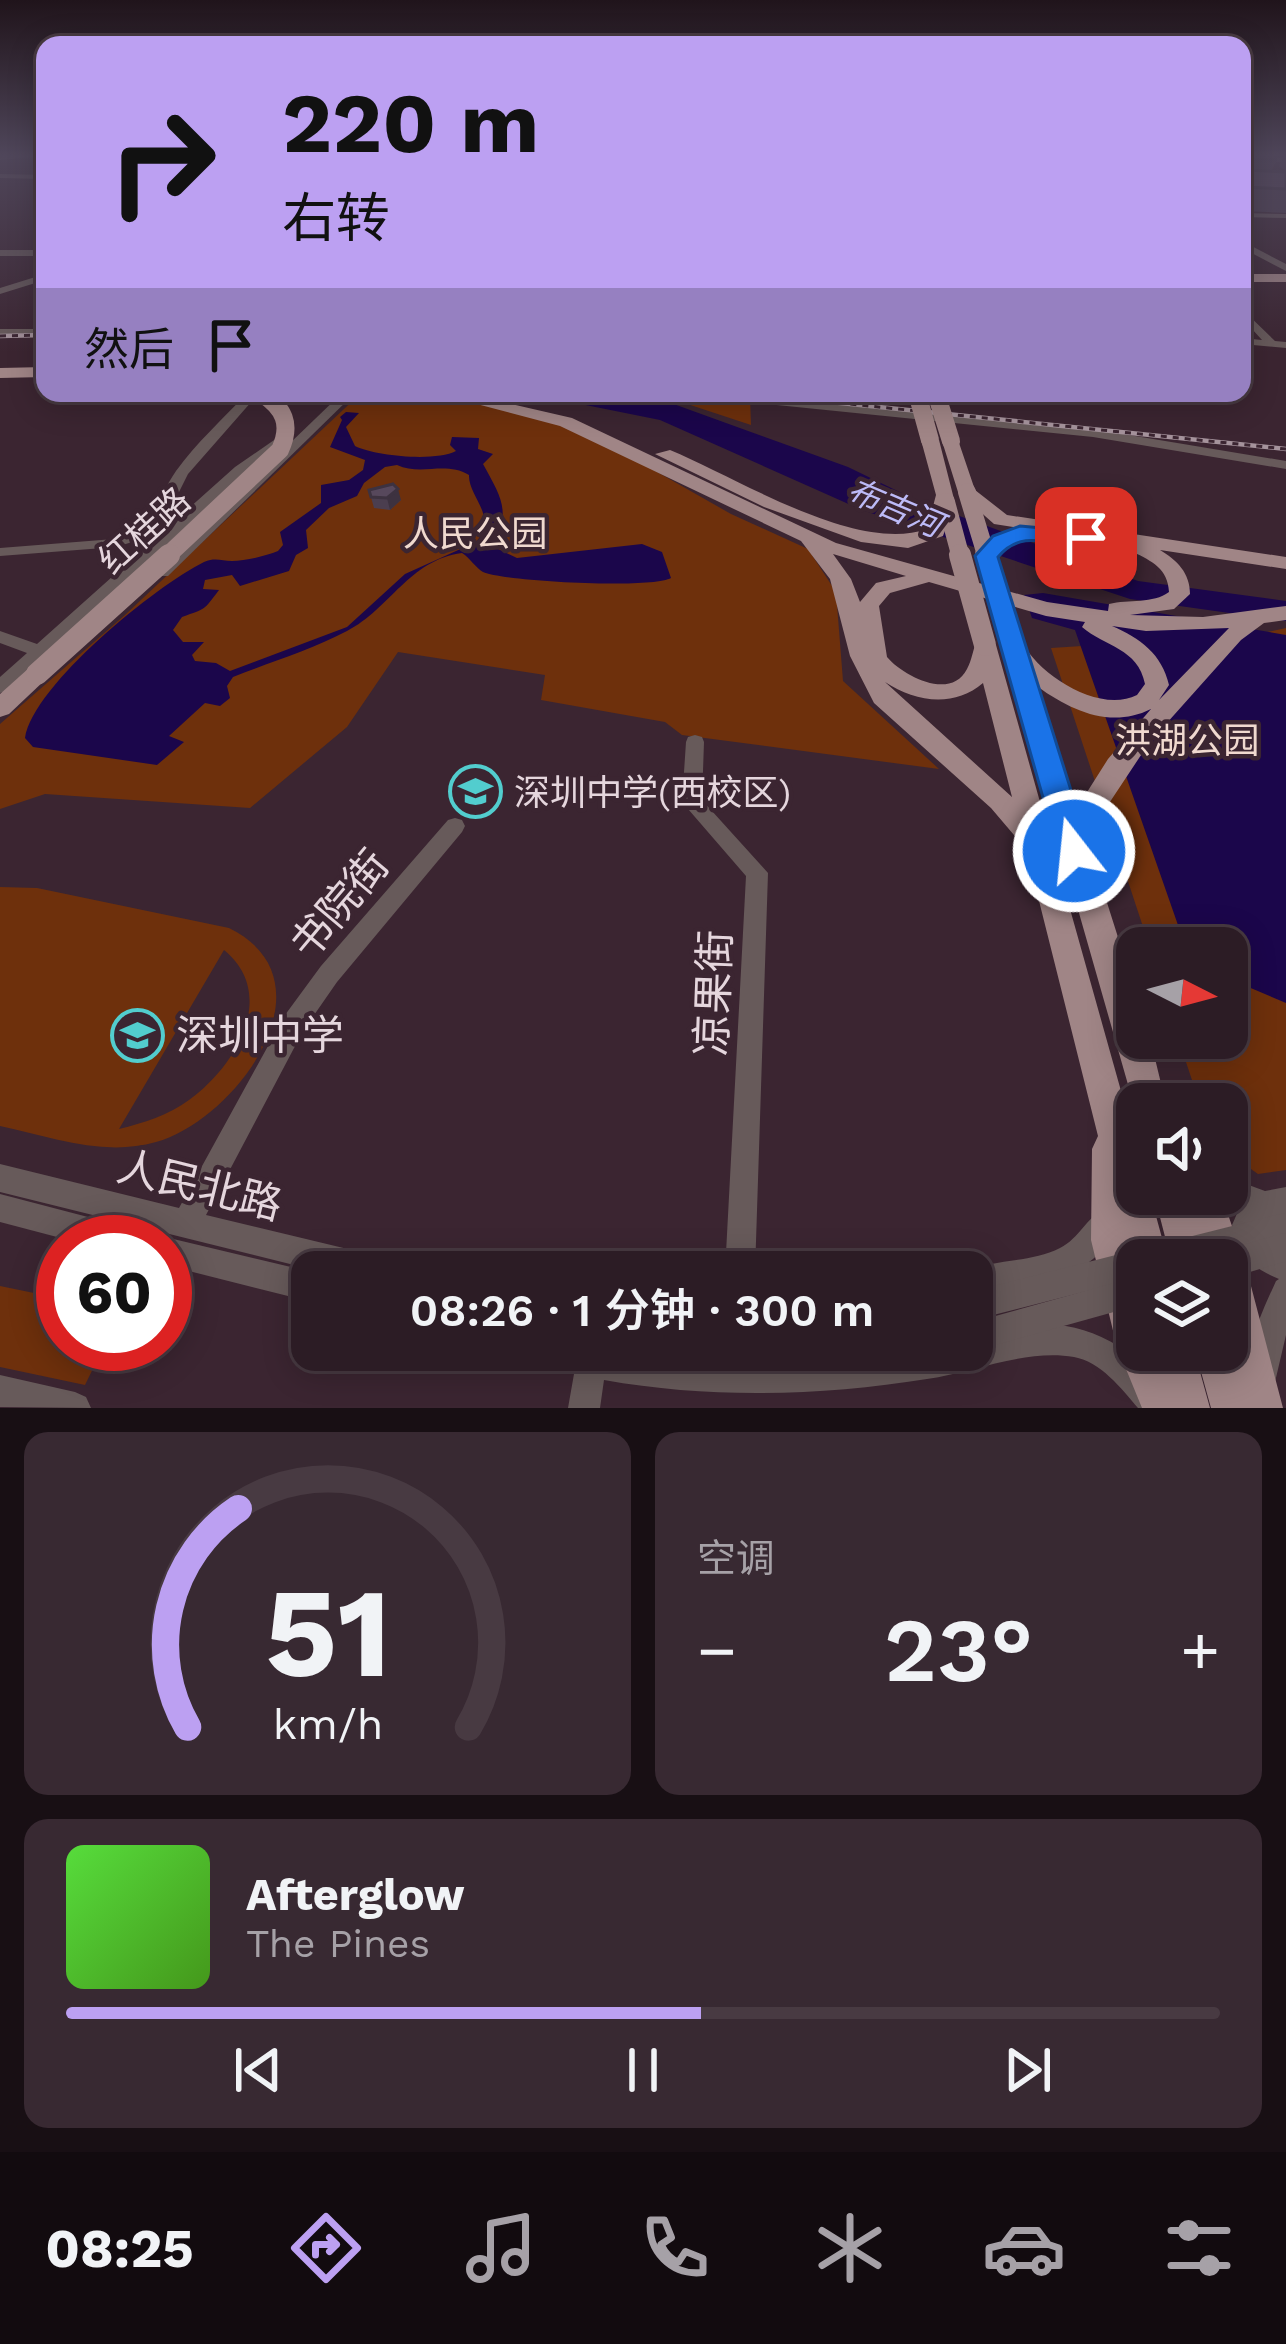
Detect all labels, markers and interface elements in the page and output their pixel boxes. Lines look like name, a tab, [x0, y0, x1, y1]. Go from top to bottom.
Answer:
text: 220 m	[282, 74, 539, 172]
icon: right	[84, 84, 240, 240]
text: 右转	[282, 187, 390, 250]
icon: arrive	[198, 312, 264, 378]
text: 然后	[84, 323, 174, 376]
water label: 布吉河	[842, 470, 954, 547]
street label: 红桂路	[90, 479, 199, 582]
pin	[1035, 487, 1137, 589]
icon: arrive	[1053, 505, 1119, 571]
park label: 人民公园	[403, 513, 547, 555]
park label: 洪湖公园	[1115, 720, 1259, 762]
school or university icon: 深圳中学(西校区)	[447, 764, 503, 820]
place label: 深圳中学(西校区)	[514, 772, 791, 814]
position arrow	[1011, 788, 1137, 914]
street label: 书院街	[280, 840, 399, 968]
north arrow	[1116, 927, 1248, 1059]
map controls	[1116, 927, 1248, 1371]
street label: 凉果街	[687, 929, 740, 1057]
school or university icon: 深圳中学	[109, 1007, 165, 1063]
place label: 深圳中学	[176, 1011, 344, 1060]
button: sound	[1116, 1083, 1248, 1215]
street label: 人民北路	[112, 1141, 287, 1230]
speed limit sign: 60	[36, 1215, 192, 1371]
button: layers	[1116, 1239, 1248, 1371]
text: 08:26 · 1 分钟 · 300 m	[410, 1284, 874, 1337]
text: 空调	[697, 1536, 775, 1581]
text: 51	[264, 1560, 391, 1706]
text: 23°	[884, 1597, 1033, 1703]
text: −	[697, 1612, 737, 1689]
text: +	[1180, 1612, 1220, 1689]
text: km/h	[272, 1698, 383, 1748]
text: Afterglow	[246, 1868, 465, 1921]
text: The Pines	[246, 1921, 430, 1966]
icon: previous	[225, 2037, 291, 2103]
icon: pause	[610, 2037, 676, 2103]
icon: next	[995, 2037, 1061, 2103]
icon: directions	[284, 2206, 368, 2290]
icon: music	[459, 2206, 543, 2290]
icon: phone	[633, 2206, 717, 2290]
icon: climate	[808, 2206, 892, 2290]
icon: car	[982, 2206, 1066, 2290]
icon: filters	[1157, 2206, 1241, 2290]
text: 08:25	[45, 2217, 194, 2280]

